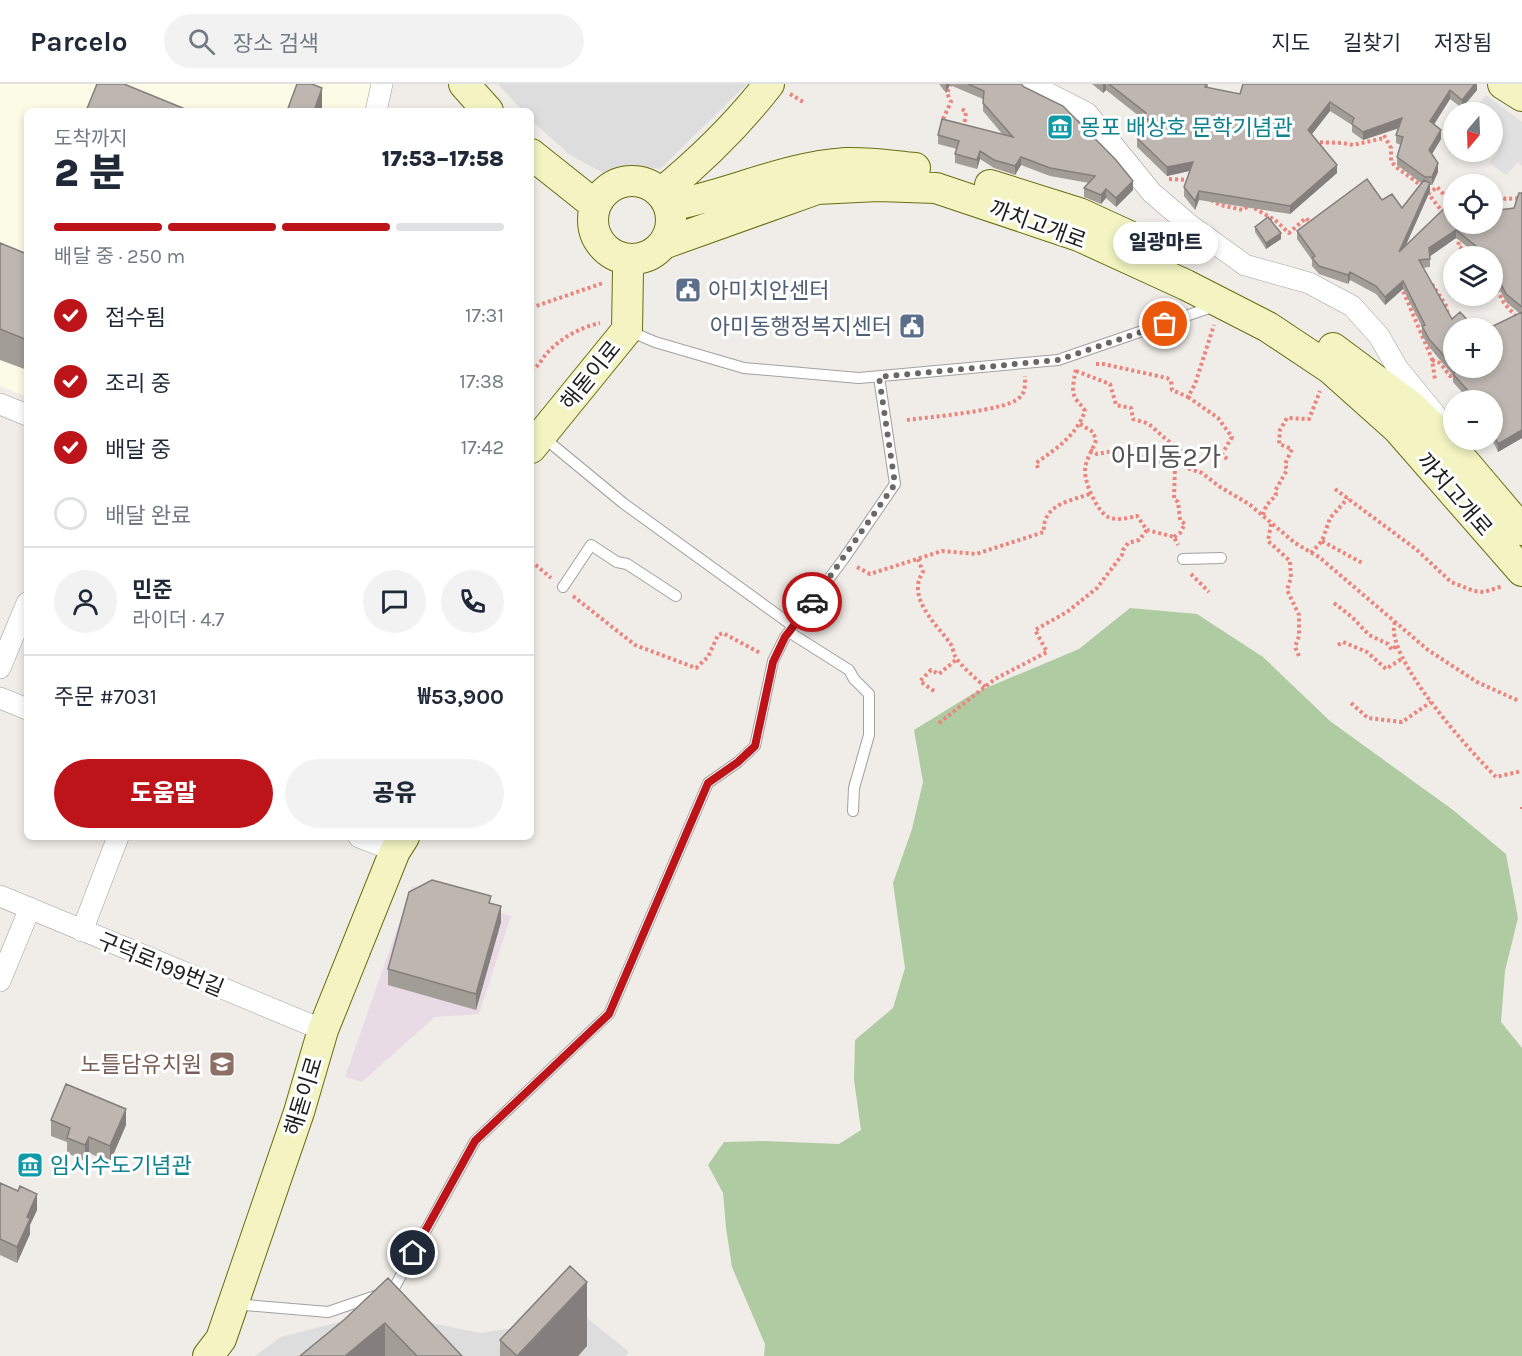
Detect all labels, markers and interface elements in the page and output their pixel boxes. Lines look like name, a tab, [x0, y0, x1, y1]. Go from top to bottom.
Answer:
search box	[164, 14, 584, 68]
text: Parcelo	[30, 25, 128, 58]
icon: search	[185, 25, 218, 58]
text: 장소 검색	[233, 31, 319, 57]
text: 지도	[1271, 31, 1310, 55]
text: 길찾기	[1343, 31, 1401, 55]
text: 저장됨	[1434, 31, 1492, 55]
north arrow	[1443, 102, 1503, 162]
map controls	[1443, 102, 1503, 450]
museum icon: 몽포 배상호 문학기념관	[1045, 112, 1075, 142]
place label: 몽포 배상호 문학기념관	[1080, 115, 1293, 141]
text: 도착까지	[54, 127, 128, 150]
text: 17:53–17:58	[382, 146, 504, 172]
text: 2 분	[54, 150, 125, 196]
button: locate	[1443, 174, 1503, 234]
street label: 까치고개로	[986, 195, 1090, 254]
callout: 일광마트	[1112, 222, 1218, 264]
text: 일광마트	[1129, 231, 1202, 254]
text: 배달 중 · 250 m	[54, 245, 185, 268]
button: layers	[1443, 246, 1503, 306]
public building icon: 아미치안센터	[673, 275, 703, 305]
place label: 아미치안센터	[708, 278, 829, 304]
pin	[1139, 298, 1190, 349]
icon: check	[54, 299, 87, 332]
text: 17:31	[465, 304, 504, 327]
text: 접수됨	[105, 305, 166, 331]
icon: bag	[1148, 307, 1181, 340]
public building icon: 아미동행정복지센터	[897, 311, 927, 341]
place label: 아미동행정복지센터	[710, 314, 892, 340]
button: +	[1443, 318, 1503, 378]
street label: 해돋이로	[555, 336, 626, 415]
icon: check	[54, 365, 87, 398]
text: 17:38	[459, 370, 504, 393]
text: 조리 중	[105, 371, 171, 397]
button: −	[1443, 390, 1503, 450]
icon: check	[54, 431, 87, 464]
text: 17:42	[461, 436, 504, 459]
text: 배달 중	[105, 437, 171, 463]
district label: 아미동2가	[1111, 442, 1221, 473]
street label: 까치고개로	[1411, 448, 1497, 541]
text: 배달 완료	[105, 503, 191, 529]
button: person	[54, 570, 117, 633]
button: chat	[363, 570, 426, 633]
button: phone	[441, 570, 504, 633]
courier	[782, 572, 842, 632]
text: 민준	[132, 577, 172, 603]
icon: car	[796, 586, 829, 619]
text: 라이더 · 4.7	[132, 608, 224, 631]
text: 주문 #7031	[54, 684, 157, 710]
text: ₩53,900	[418, 684, 504, 710]
button: 도움말	[54, 759, 273, 828]
button: 공유	[285, 759, 504, 828]
street label: 구덕로199번길	[94, 928, 228, 1002]
school or university icon: 노틀담유치원	[207, 1049, 237, 1079]
place label: 노틀담유치원	[81, 1052, 202, 1078]
street label: 해돋이로	[280, 1054, 328, 1139]
museum icon: 임시수도기념관	[15, 1150, 45, 1180]
place label: 임시수도기념관	[50, 1153, 192, 1179]
pin	[387, 1227, 438, 1278]
icon: home	[396, 1236, 429, 1269]

